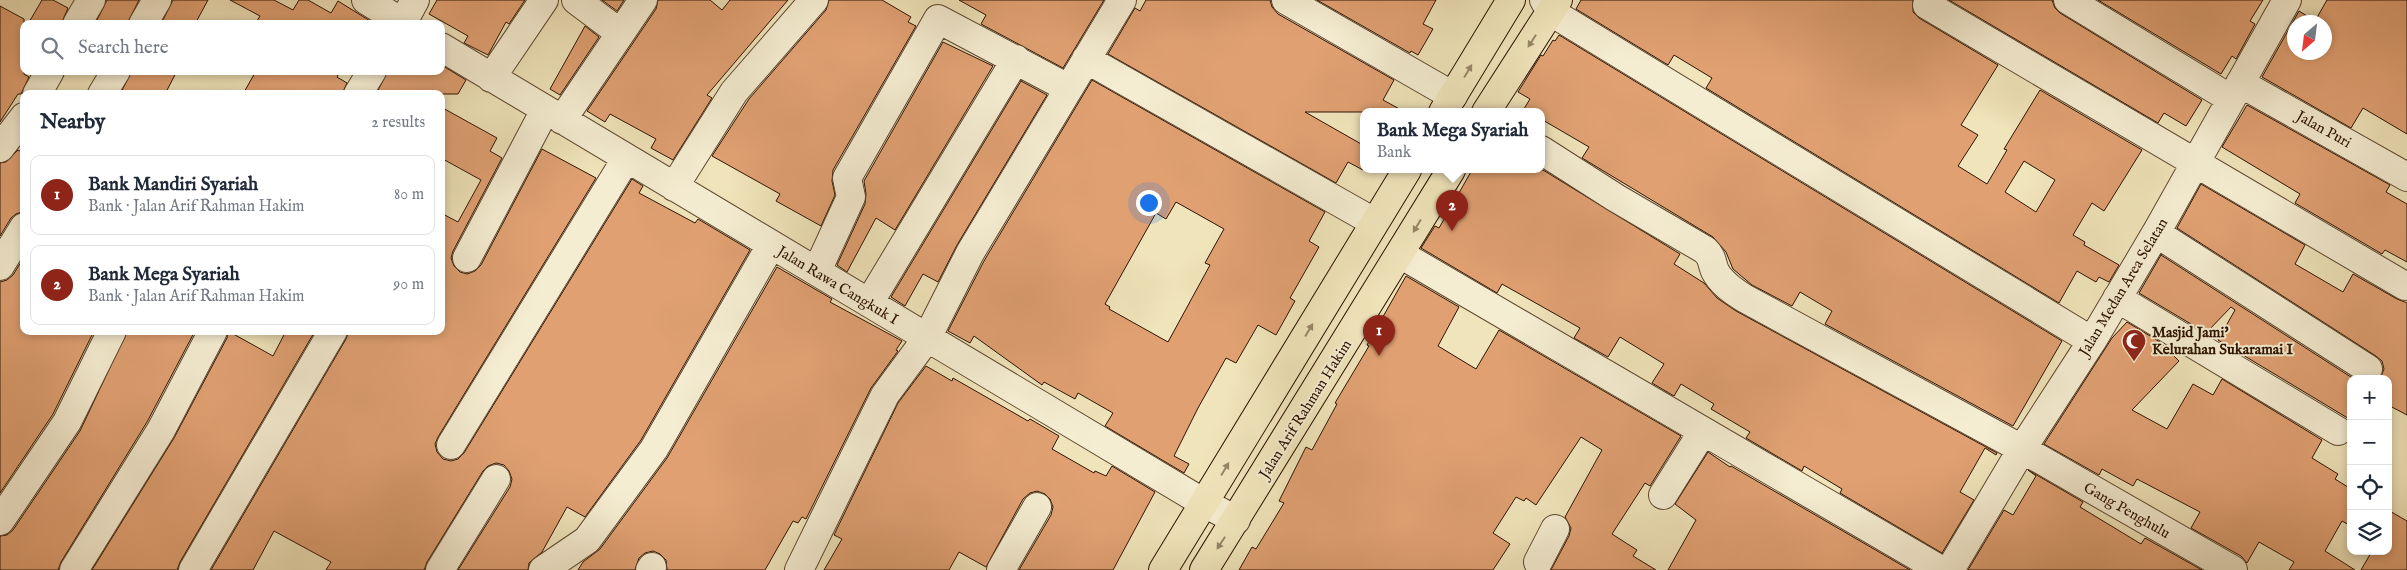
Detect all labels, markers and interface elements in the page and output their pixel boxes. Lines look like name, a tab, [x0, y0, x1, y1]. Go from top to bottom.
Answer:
north arrow	[2287, 15, 2332, 60]
search box	[20, 20, 445, 75]
icon: search	[38, 34, 66, 62]
one-way arrow	[1527, 35, 1537, 48]
text: Search here	[78, 36, 169, 60]
one-way arrow	[1464, 64, 1473, 77]
street label: Jalan Puri	[2291, 106, 2355, 152]
popup	[1360, 108, 1545, 173]
text: Nearby	[40, 109, 105, 136]
text: 2 results	[371, 113, 425, 133]
text: Bank Mega Syariah	[1377, 119, 1528, 143]
text: Bank	[1377, 143, 1411, 163]
text: Bank Mandiri Syariah	[88, 173, 258, 197]
text: 1	[54, 185, 60, 205]
text: 80 m	[394, 185, 424, 205]
your location	[1136, 190, 1162, 216]
pin: 2	[1436, 190, 1468, 231]
text: Bank · Jalan Arif Rahman Hakim	[88, 197, 304, 217]
street label: Jalan Medan Area Selatan	[2074, 215, 2172, 361]
one-way arrow	[1413, 220, 1422, 233]
street label: Jalan Rawa Cangkuk I	[772, 241, 902, 329]
text: Bank Mega Syariah	[88, 263, 240, 287]
text: 2	[53, 275, 61, 295]
text: 90 m	[393, 275, 424, 295]
text: Bank · Jalan Arif Rahman Hakim	[88, 287, 304, 307]
pin: 1	[1363, 315, 1395, 356]
one-way arrow	[1305, 323, 1314, 336]
place label: Masjid Jami' Kelurahan Sukaramai I	[2152, 323, 2294, 359]
mosque icon: Masjid Jami' Kelurahan Sukaramai I	[2121, 328, 2147, 362]
street label: Jalan Arif Rahman Hakim	[1254, 336, 1356, 484]
map controls	[2347, 375, 2392, 555]
button: +	[2347, 375, 2392, 420]
button: −	[2347, 420, 2392, 465]
one-way arrow	[1221, 462, 1230, 475]
button: locate	[2347, 465, 2392, 510]
street label: Gang Penghulu	[2080, 478, 2174, 543]
button: layers	[2347, 510, 2392, 555]
one-way arrow	[1216, 537, 1226, 550]

